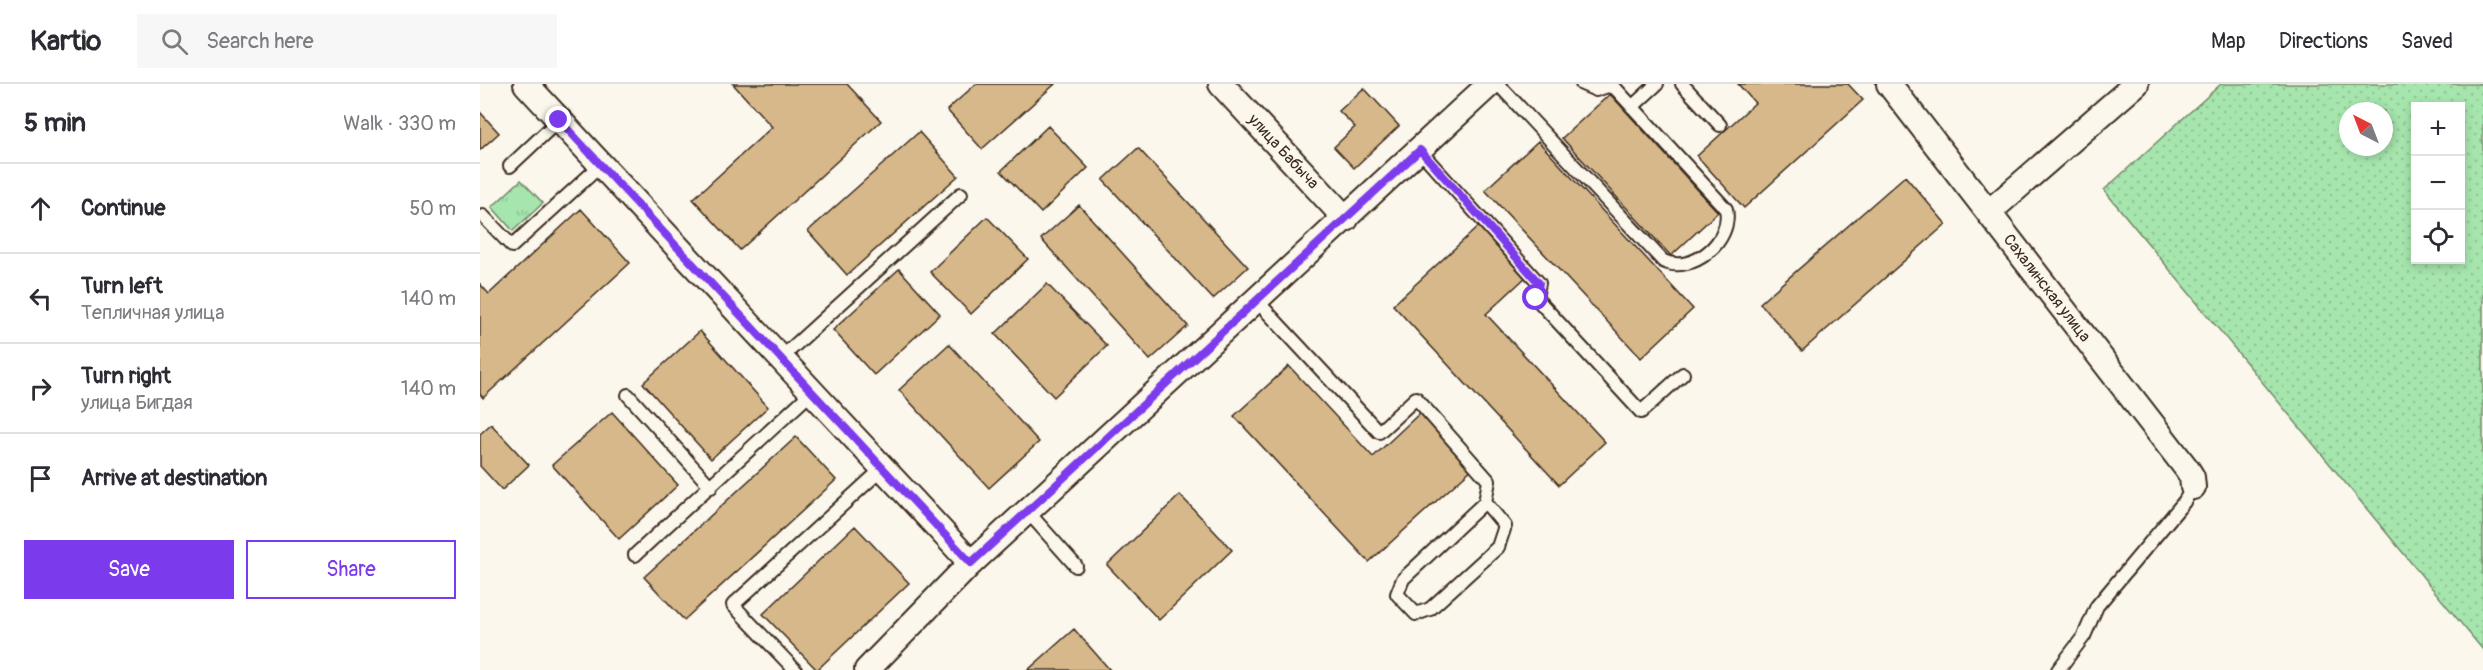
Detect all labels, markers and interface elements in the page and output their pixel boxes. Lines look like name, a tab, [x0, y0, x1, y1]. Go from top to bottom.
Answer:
search box	[137, 14, 557, 68]
text: Kartio	[30, 24, 101, 59]
icon: search	[158, 25, 191, 58]
text: Search here	[206, 27, 314, 55]
text: Map	[2211, 28, 2246, 55]
text: Directions	[2279, 28, 2368, 55]
text: Saved	[2401, 28, 2453, 55]
north arrow	[2339, 102, 2393, 156]
map controls	[2411, 102, 2465, 264]
button: +	[2411, 102, 2465, 156]
route end	[545, 106, 571, 132]
text: 5 min	[24, 107, 86, 139]
street label: улица Бабыча	[1243, 109, 1323, 193]
text: Walk · 330 m	[343, 111, 456, 136]
button: −	[2411, 156, 2465, 210]
icon: ahead	[24, 192, 57, 225]
text: Continue	[81, 194, 165, 222]
text: 50 m	[409, 196, 456, 221]
button: locate	[2411, 210, 2465, 264]
street label: Сахалинская улица	[1999, 230, 2095, 346]
text: Turn left	[81, 272, 163, 300]
icon: left	[24, 282, 57, 315]
route start	[1522, 284, 1548, 310]
text: 140 m	[401, 286, 456, 311]
text: Тепличная улица	[81, 300, 224, 325]
text: Turn right	[81, 362, 171, 390]
icon: right	[24, 372, 57, 405]
text: 140 m	[401, 376, 456, 401]
text: улица Бигдая	[81, 390, 193, 415]
icon: arrive	[24, 462, 57, 495]
text: Arrive at destination	[81, 464, 267, 492]
button: Save	[24, 540, 234, 599]
button: Share	[246, 540, 456, 599]

